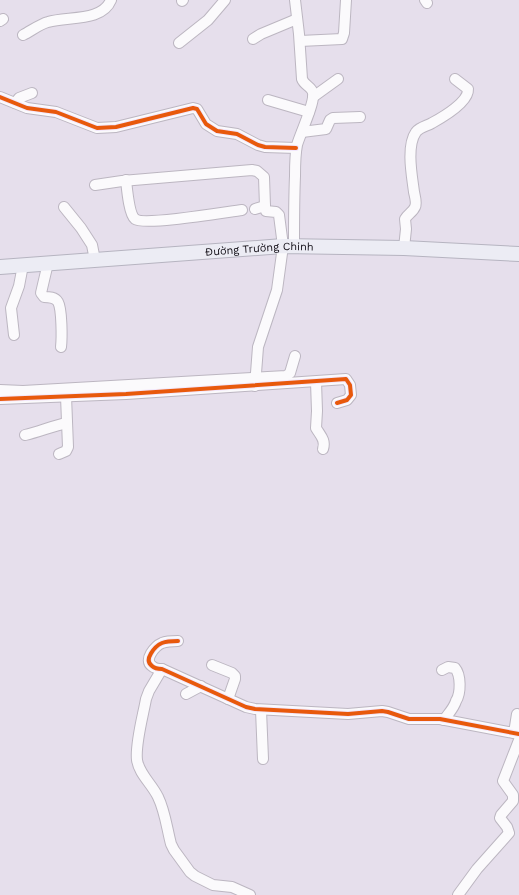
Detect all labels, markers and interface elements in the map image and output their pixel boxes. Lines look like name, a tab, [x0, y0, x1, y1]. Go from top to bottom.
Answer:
street label: Đường Trường Chinh	[205, 239, 314, 258]

